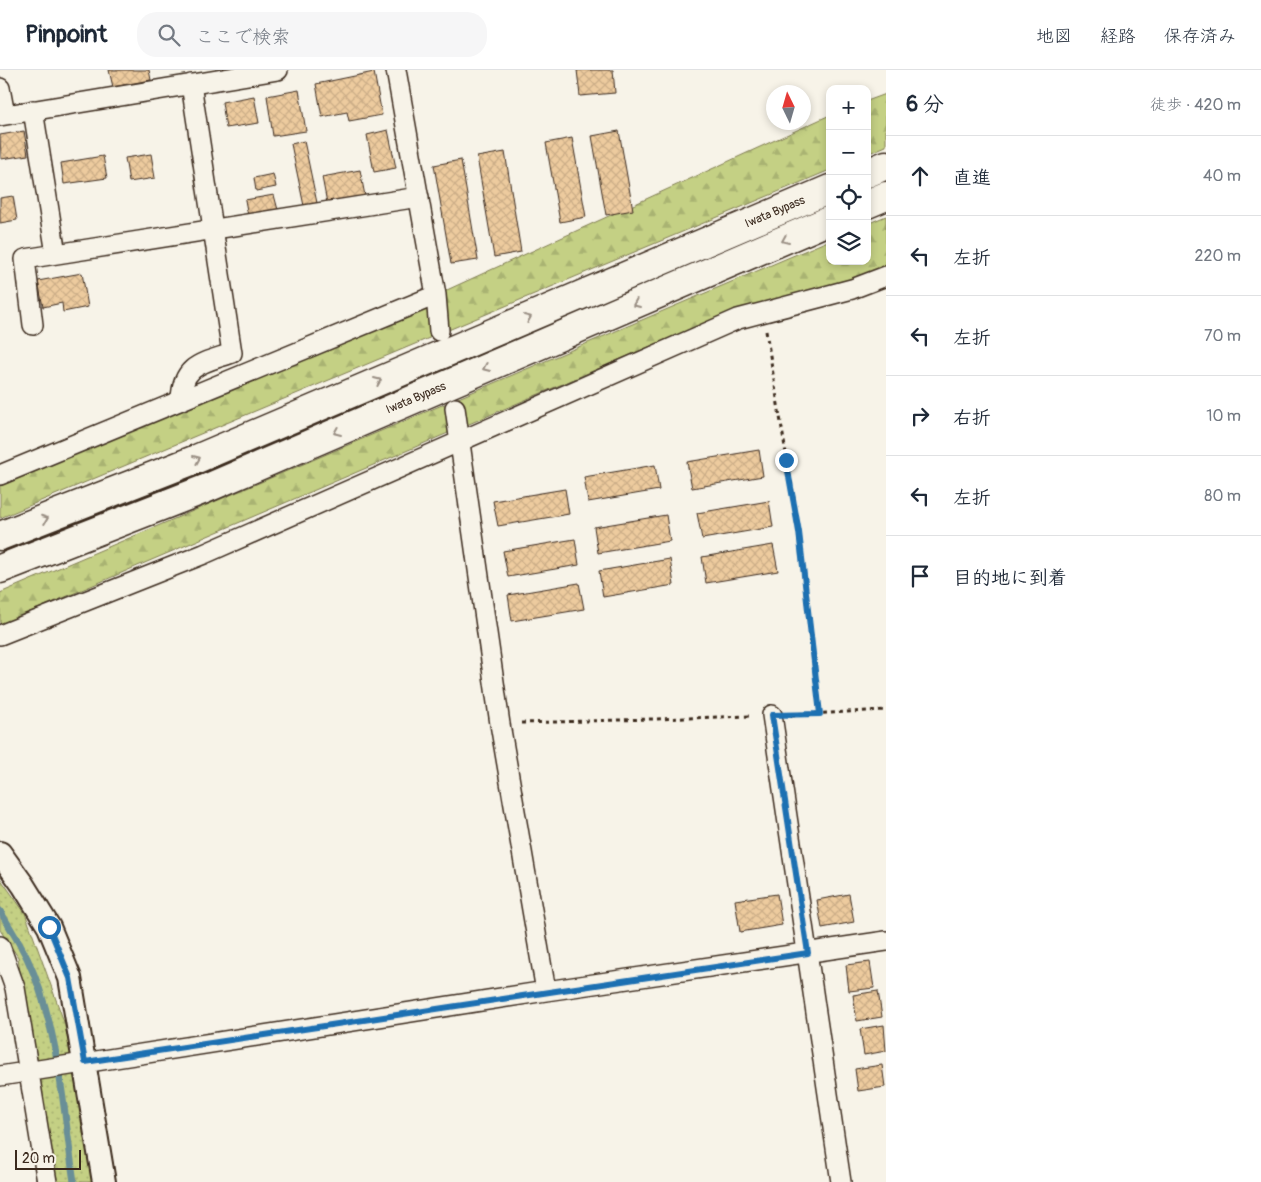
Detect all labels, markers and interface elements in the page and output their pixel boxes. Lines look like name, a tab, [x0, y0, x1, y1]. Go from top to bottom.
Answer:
search box	[137, 12, 487, 57]
text: Pinpoint	[25, 20, 107, 49]
icon: search	[155, 21, 183, 49]
text: ここで検索	[195, 25, 290, 49]
text: 地図	[1036, 25, 1072, 48]
text: 経路	[1100, 25, 1136, 48]
text: 保存済み	[1164, 25, 1236, 48]
north arrow	[766, 85, 811, 130]
map controls	[826, 85, 871, 265]
button: +	[826, 85, 871, 130]
text: 6 分	[906, 91, 944, 118]
text: 徒歩 · 420 m	[1150, 95, 1241, 115]
button: −	[826, 130, 871, 175]
icon: ahead	[906, 162, 934, 190]
text: 直進	[953, 166, 991, 190]
text: 40 m	[1203, 166, 1241, 186]
button: locate	[826, 175, 871, 220]
street label: Iwata Bypass	[743, 192, 808, 231]
button: layers	[826, 220, 871, 265]
one-way arrow	[781, 233, 790, 244]
icon: left	[906, 242, 934, 270]
text: 左折	[953, 246, 991, 270]
text: 220 m	[1195, 246, 1241, 266]
one-way arrow	[632, 297, 641, 308]
one-way arrow	[523, 313, 532, 324]
icon: left	[906, 322, 934, 350]
text: 左折	[953, 326, 991, 350]
text: 70 m	[1204, 326, 1241, 346]
one-way arrow	[482, 362, 491, 373]
one-way arrow	[373, 377, 382, 388]
street label: Iwata Bypass	[384, 378, 449, 417]
icon: right	[906, 402, 934, 430]
text: 右折	[953, 406, 991, 430]
text: 10 m	[1206, 406, 1241, 426]
one-way arrow	[333, 426, 342, 437]
route end	[775, 449, 798, 472]
one-way arrow	[192, 455, 200, 465]
icon: left	[906, 482, 934, 510]
text: 左折	[953, 486, 991, 510]
text: 80 m	[1204, 486, 1241, 506]
one-way arrow	[41, 514, 49, 524]
icon: arrive	[906, 562, 934, 590]
text: 目的地に到着	[953, 566, 1067, 590]
route start	[38, 916, 61, 939]
scale bar	[15, 1147, 81, 1170]
text: 20 m	[22, 1150, 55, 1167]

